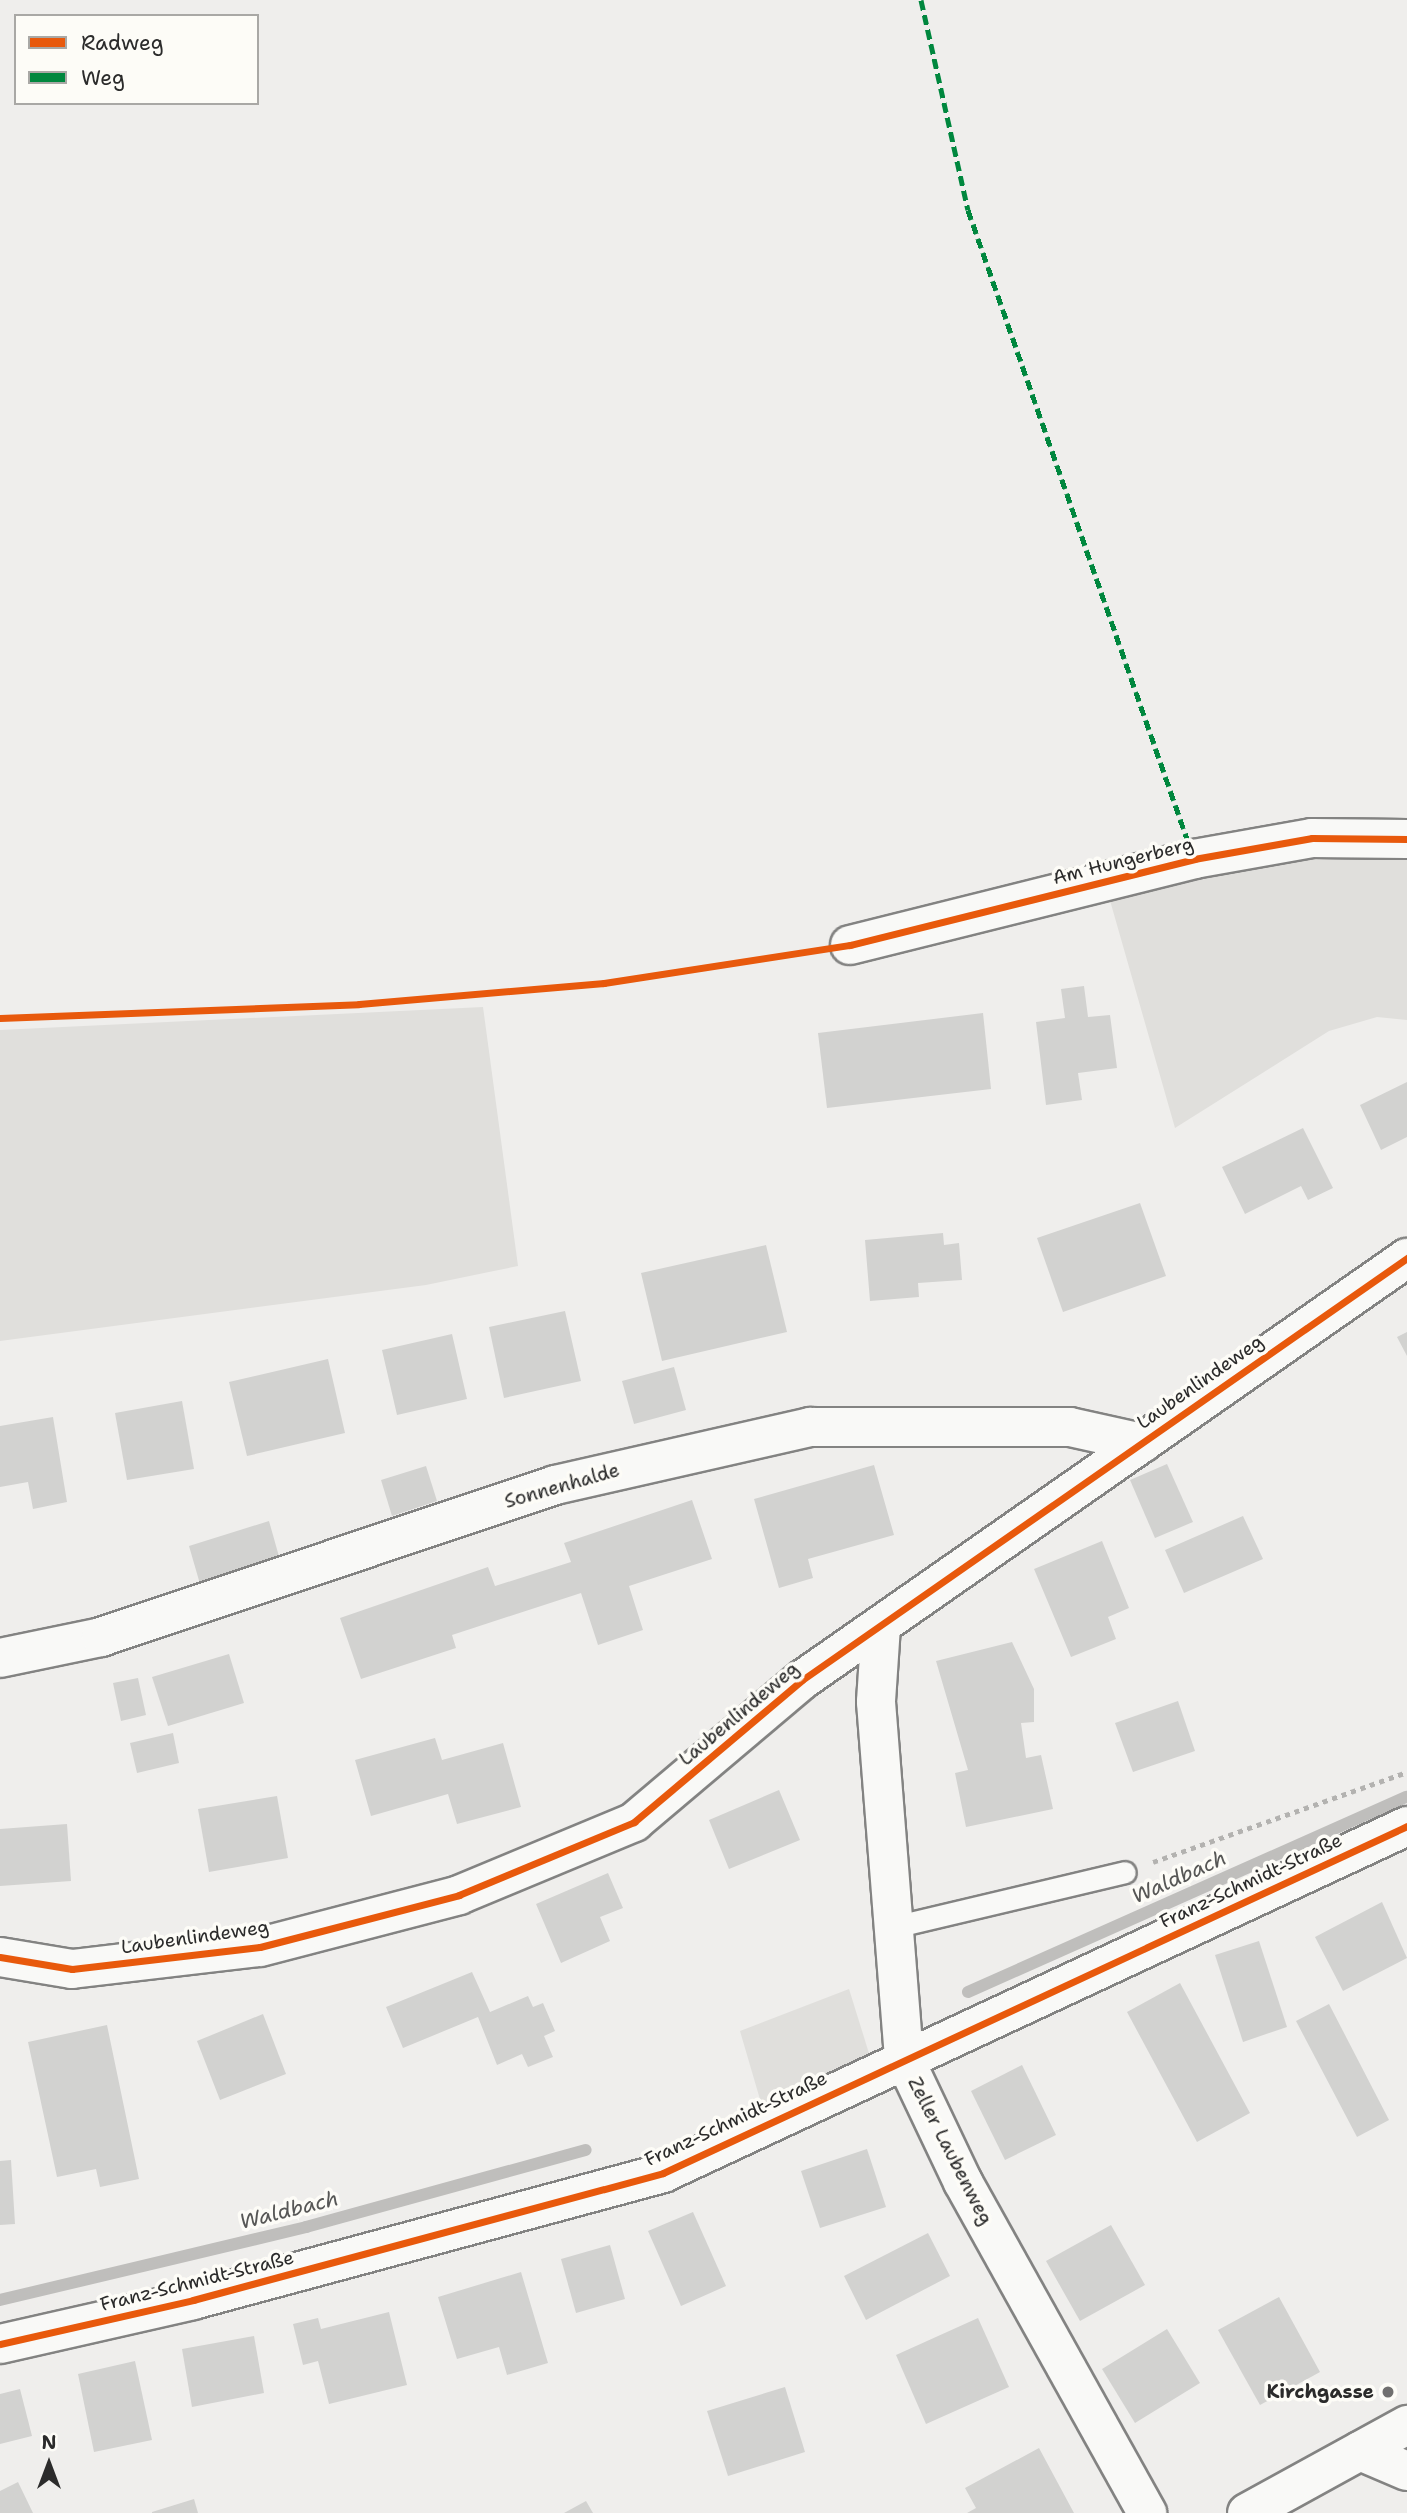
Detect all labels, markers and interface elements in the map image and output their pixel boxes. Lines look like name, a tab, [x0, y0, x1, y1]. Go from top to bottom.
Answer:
legend	[14, 14, 259, 105]
text: Radweg	[81, 29, 164, 57]
text: Weg	[81, 64, 125, 92]
street label: Am Hungerberg	[1050, 832, 1196, 890]
street label: Laubenlindeweg	[1132, 1330, 1268, 1434]
street label: Sonnenhalde	[502, 1459, 622, 1513]
street label: Laubenlindeweg	[675, 1657, 803, 1771]
street label: Franz-Schmidt-Straße	[1156, 1829, 1346, 1933]
water label: Waldbach	[1128, 1845, 1230, 1909]
street label: Laubenlindeweg	[120, 1915, 270, 1959]
street label: Franz-Schmidt-Straße	[641, 2067, 831, 2171]
street label: Zeller Laubenweg	[903, 2073, 997, 2229]
water label: Waldbach	[237, 2186, 341, 2234]
street label: Franz-Schmidt-Straße	[98, 2246, 296, 2316]
place label: Kirchgasse	[1266, 2381, 1374, 2403]
marker: Kirchgasse	[1380, 2384, 1396, 2400]
north arrow	[14, 2429, 84, 2499]
text: N	[41, 2430, 57, 2455]

